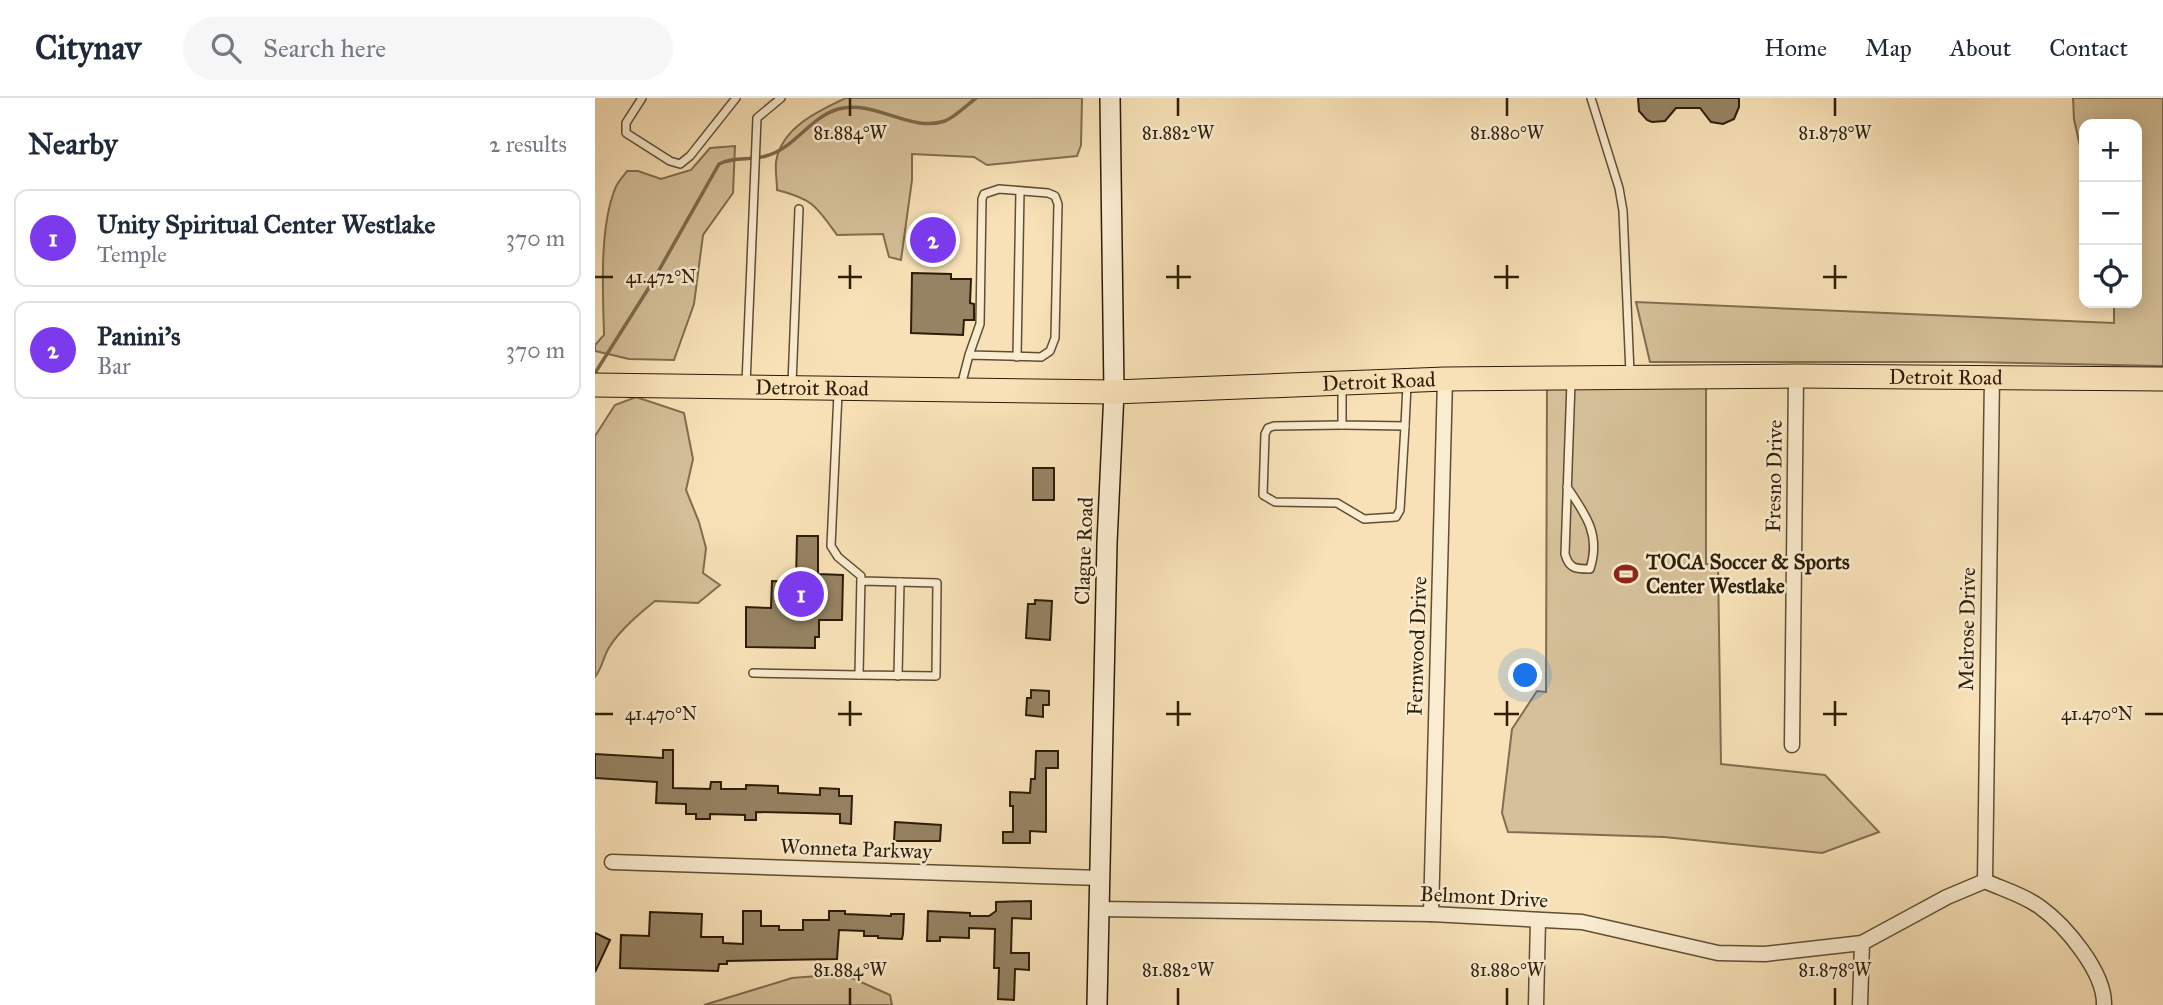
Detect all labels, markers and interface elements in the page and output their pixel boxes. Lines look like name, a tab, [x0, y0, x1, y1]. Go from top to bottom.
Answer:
search box	[183, 17, 673, 80]
text: Citynav	[35, 28, 141, 68]
icon: search	[207, 29, 245, 67]
text: Search here	[263, 32, 386, 64]
text: Home	[1764, 33, 1827, 63]
text: Map	[1865, 33, 1912, 63]
text: About	[1950, 33, 2011, 63]
text: Contact	[2049, 33, 2128, 63]
map controls	[2079, 119, 2142, 308]
button: +	[2079, 119, 2142, 182]
text: 81.884°W	[813, 122, 888, 144]
text: 81.882°W	[1142, 122, 1215, 144]
text: 81.880°W	[1470, 122, 1545, 144]
text: 81.878°W	[1799, 122, 1872, 144]
text: Nearby	[28, 126, 118, 162]
text: 2 results	[489, 130, 567, 158]
button: −	[2079, 182, 2142, 245]
text: Unity Spiritual Center Westlake	[97, 208, 435, 240]
pin: 2	[910, 214, 956, 266]
text: 1	[48, 224, 58, 252]
text: 370 m	[506, 224, 565, 252]
text: Temple	[97, 240, 167, 268]
button: locate	[2079, 245, 2142, 308]
text: 41.472°N	[626, 266, 696, 288]
text: Panini's	[97, 320, 181, 352]
text: 2	[47, 336, 59, 364]
text: 370 m	[506, 336, 565, 364]
text: Bar	[97, 352, 131, 380]
street label: Detroit Road	[1889, 364, 2003, 391]
street label: Detroit Road	[1321, 366, 1437, 397]
street label: Detroit Road	[755, 374, 869, 402]
street label: Fresno Drive	[1760, 419, 1788, 532]
street label: Clague Road	[1069, 496, 1099, 605]
place label: TOCA Soccer & Sports Center Westlake	[1645, 549, 1850, 599]
sports icon: TOCA Soccer & Sports Center Westlake	[1612, 560, 1640, 588]
street label: Melrose Drive	[1953, 567, 1981, 691]
pin: 1	[778, 568, 824, 620]
street label: Fernwood Drive	[1402, 575, 1432, 716]
your location	[1508, 658, 1542, 692]
text: 41.470°N	[625, 703, 697, 725]
text: 41.470°N	[2061, 703, 2133, 725]
street label: Wonneta Parkway	[779, 833, 934, 865]
street label: Belmont Drive	[1419, 881, 1549, 913]
text: 81.884°W	[813, 959, 888, 981]
text: 81.882°W	[1142, 959, 1215, 981]
text: 81.880°W	[1470, 959, 1545, 981]
text: 81.878°W	[1799, 959, 1872, 981]

